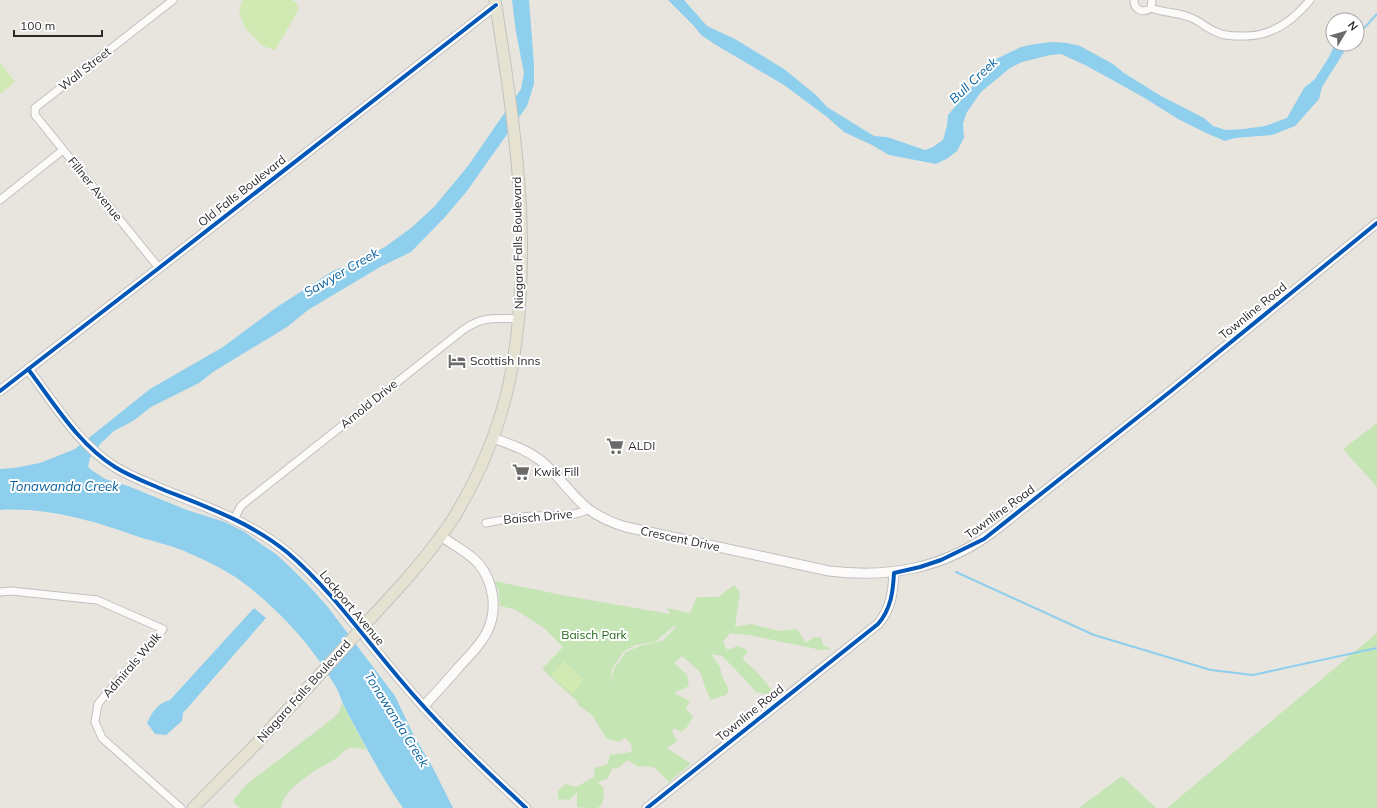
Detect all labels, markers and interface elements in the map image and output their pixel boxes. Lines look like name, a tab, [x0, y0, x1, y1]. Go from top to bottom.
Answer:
scale bar	[14, 12, 102, 38]
north arrow	[1325, 12, 1365, 52]
text: 100 m	[20, 18, 55, 33]
text: N	[1345, 18, 1361, 33]
street label: Wall Street	[56, 44, 114, 94]
water label: Bull Creek	[945, 53, 1001, 106]
street label: Old Falls Boulevard	[195, 152, 289, 229]
street label: Fillner Avenue	[65, 154, 126, 224]
street label: Niagara Falls Boulevard	[509, 177, 526, 310]
water label: Sawyer Creek	[301, 244, 381, 300]
street label: Townline Road	[1216, 279, 1289, 342]
hotel icon: Scottish Inns	[447, 351, 467, 371]
place label: Scottish Inns	[470, 353, 540, 368]
street label: Arnold Drive	[337, 376, 400, 431]
supermarket icon: ALDI	[605, 436, 625, 456]
place label: ALDI	[628, 438, 655, 453]
supermarket icon: Kwik Fill	[511, 462, 531, 482]
place label: Kwik Fill	[534, 464, 579, 479]
water label: Tonawanda Creek	[9, 478, 119, 494]
street label: Townline Road	[962, 481, 1037, 542]
street label: Baisch Drive	[503, 506, 573, 527]
street label: Crescent Drive	[639, 523, 721, 554]
street label: Lockport Avenue	[317, 567, 388, 648]
park label: Baisch Park	[561, 627, 628, 642]
street label: Admirals Walk	[99, 628, 165, 700]
street label: Niagara Falls Boulevard	[254, 636, 354, 745]
water label: Tonawanda Creek	[361, 668, 433, 770]
street label: Townline Road	[713, 681, 786, 744]

